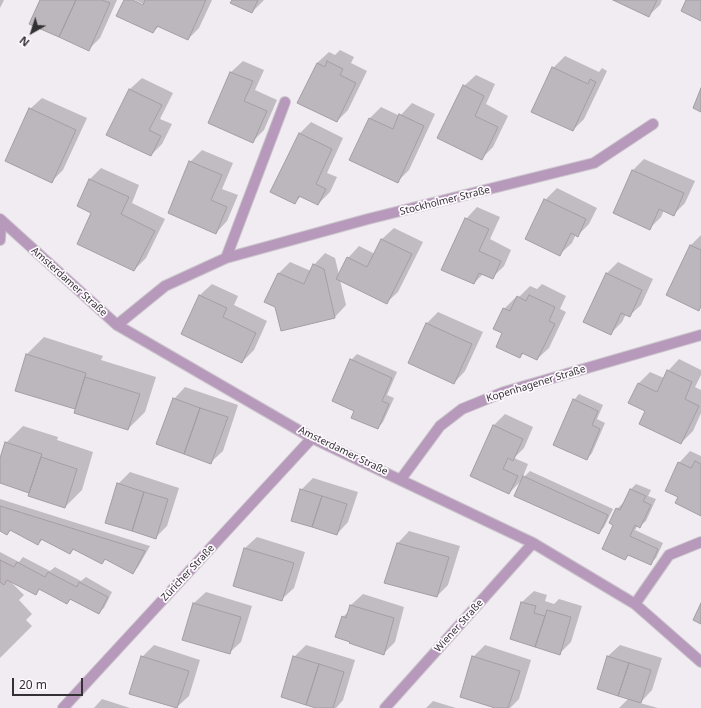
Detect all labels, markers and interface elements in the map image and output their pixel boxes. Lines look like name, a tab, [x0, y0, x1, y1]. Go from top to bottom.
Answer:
north arrow	[12, 12, 52, 52]
text: N	[16, 33, 32, 50]
street label: Stockholmer Straße	[399, 184, 491, 218]
street label: Amsterdamer Straße	[29, 245, 109, 319]
street label: Kopenhagener Straße	[485, 363, 587, 405]
street label: Amsterdamer Straße	[296, 424, 390, 478]
street label: Züricher Straße	[159, 542, 217, 604]
street label: Wiener Straße	[432, 597, 486, 655]
scale bar	[14, 670, 85, 696]
text: 20 m	[19, 676, 47, 693]

